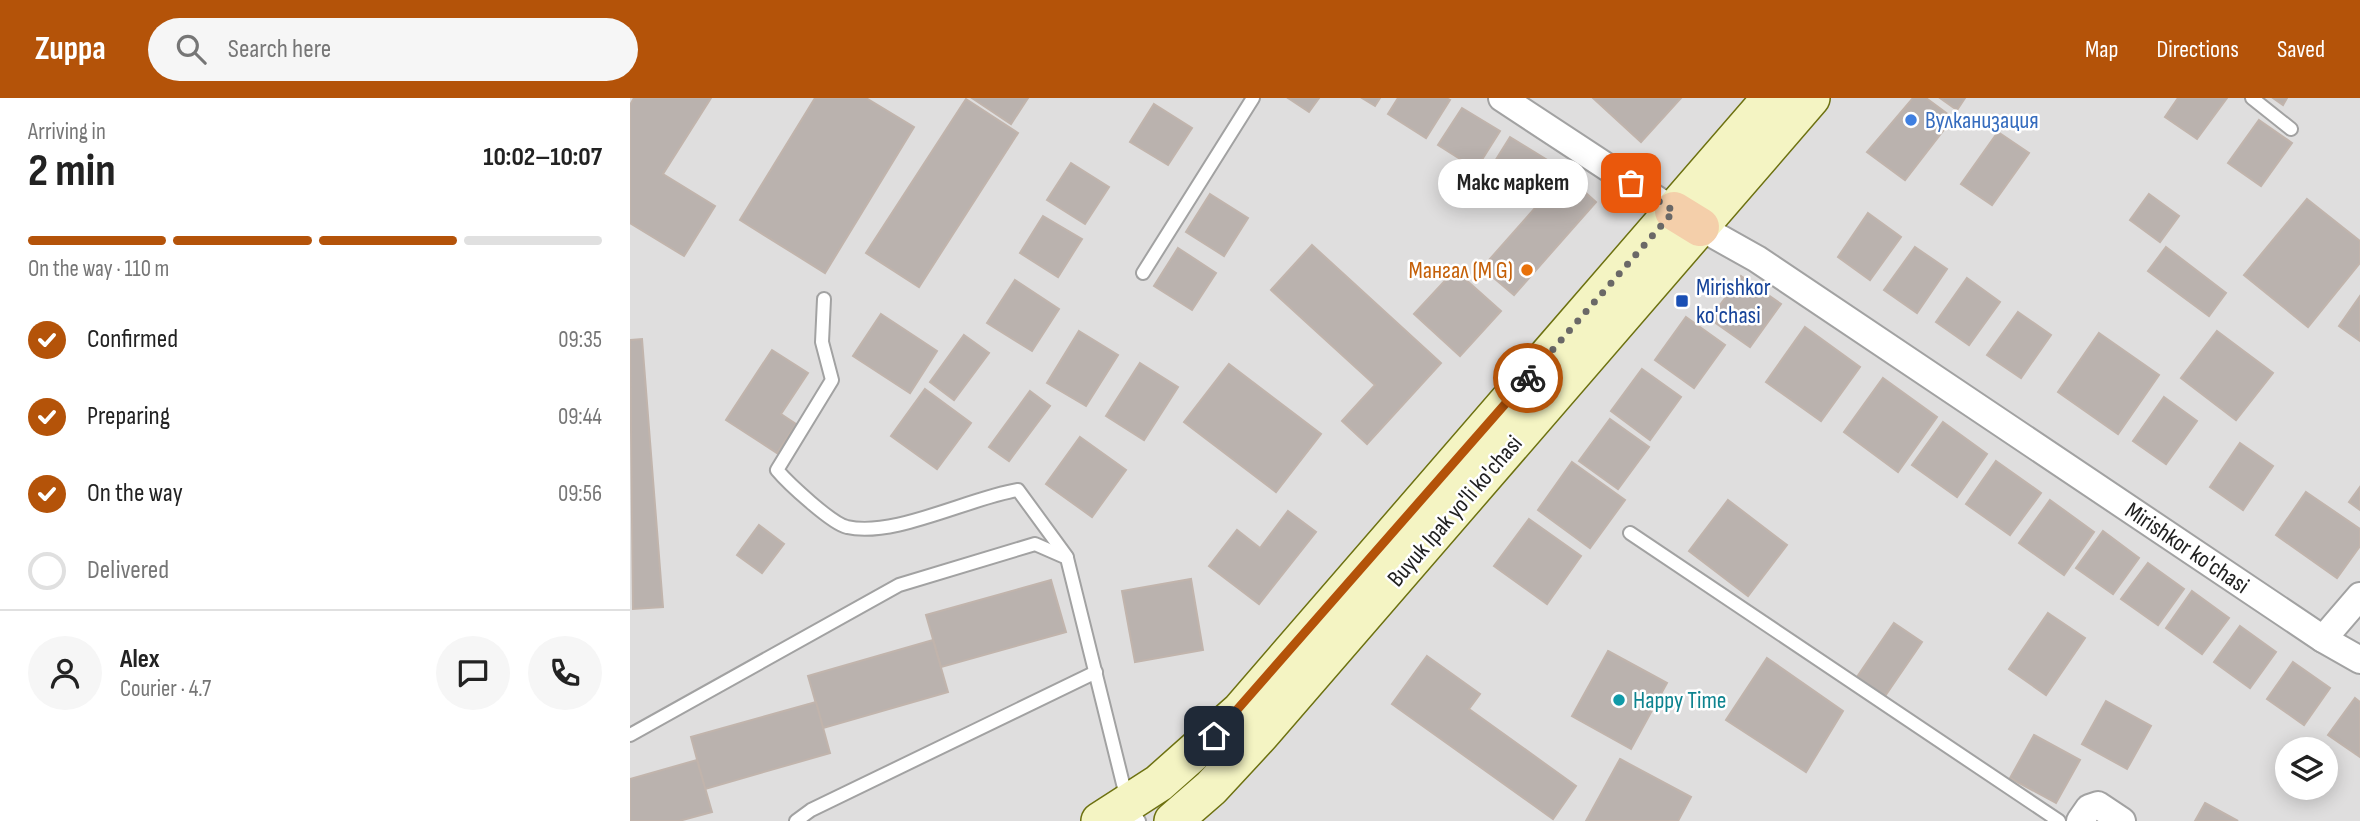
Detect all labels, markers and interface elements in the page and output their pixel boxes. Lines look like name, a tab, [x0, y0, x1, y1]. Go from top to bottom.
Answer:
search box	[148, 18, 638, 81]
text: Zuppa	[35, 29, 106, 69]
icon: search	[172, 30, 210, 68]
text: Search here	[228, 34, 331, 65]
text: Map	[2085, 35, 2118, 64]
text: Directions	[2156, 35, 2239, 64]
text: Saved	[2277, 35, 2325, 64]
place label: Вулканизация	[1925, 106, 2039, 135]
marker: Вулканизация	[1903, 112, 1919, 128]
text: Arriving in	[28, 118, 106, 146]
text: 10:02–10:07	[483, 142, 602, 173]
text: 2 min	[28, 144, 116, 199]
pin	[1601, 153, 1661, 213]
callout: Макс маркет	[1438, 158, 1589, 208]
icon: bag	[1612, 164, 1650, 202]
text: Макс маркет	[1457, 169, 1569, 197]
text: On the way · 110 m	[28, 255, 169, 283]
place label: Мангал (M G)	[1409, 256, 1513, 285]
marker: Мангал (M G)	[1519, 262, 1535, 278]
place label: Mirishkor ko'chasi	[1696, 273, 1771, 330]
marker: Mirishkor ko'chasi	[1674, 293, 1690, 309]
icon: check	[28, 321, 66, 359]
text: Confirmed	[87, 324, 178, 355]
text: 09:35	[558, 326, 602, 354]
courier	[1493, 343, 1563, 413]
icon: bike	[1509, 359, 1547, 397]
icon: check	[28, 398, 66, 436]
text: Preparing	[87, 401, 170, 432]
text: 09:44	[558, 403, 602, 431]
street label: Buyuk Ipak yo'li ko'chasi	[1381, 430, 1529, 592]
icon: check	[28, 475, 66, 513]
text: On the way	[87, 478, 183, 509]
text: 09:56	[558, 480, 602, 508]
street label: Mirishkor ko'chasi	[2120, 496, 2254, 600]
text: Delivered	[87, 555, 169, 586]
button: person	[28, 636, 102, 710]
button: chat	[436, 636, 510, 710]
button: phone	[528, 636, 602, 710]
text: Alex	[120, 644, 160, 675]
text: Courier · 4.7	[120, 675, 211, 703]
place label: Happy Time	[1633, 686, 1726, 715]
marker: Happy Time	[1611, 692, 1627, 708]
pin	[1184, 706, 1244, 766]
icon: home	[1195, 717, 1233, 755]
map controls	[2275, 737, 2338, 800]
button: layers	[2275, 737, 2338, 800]

